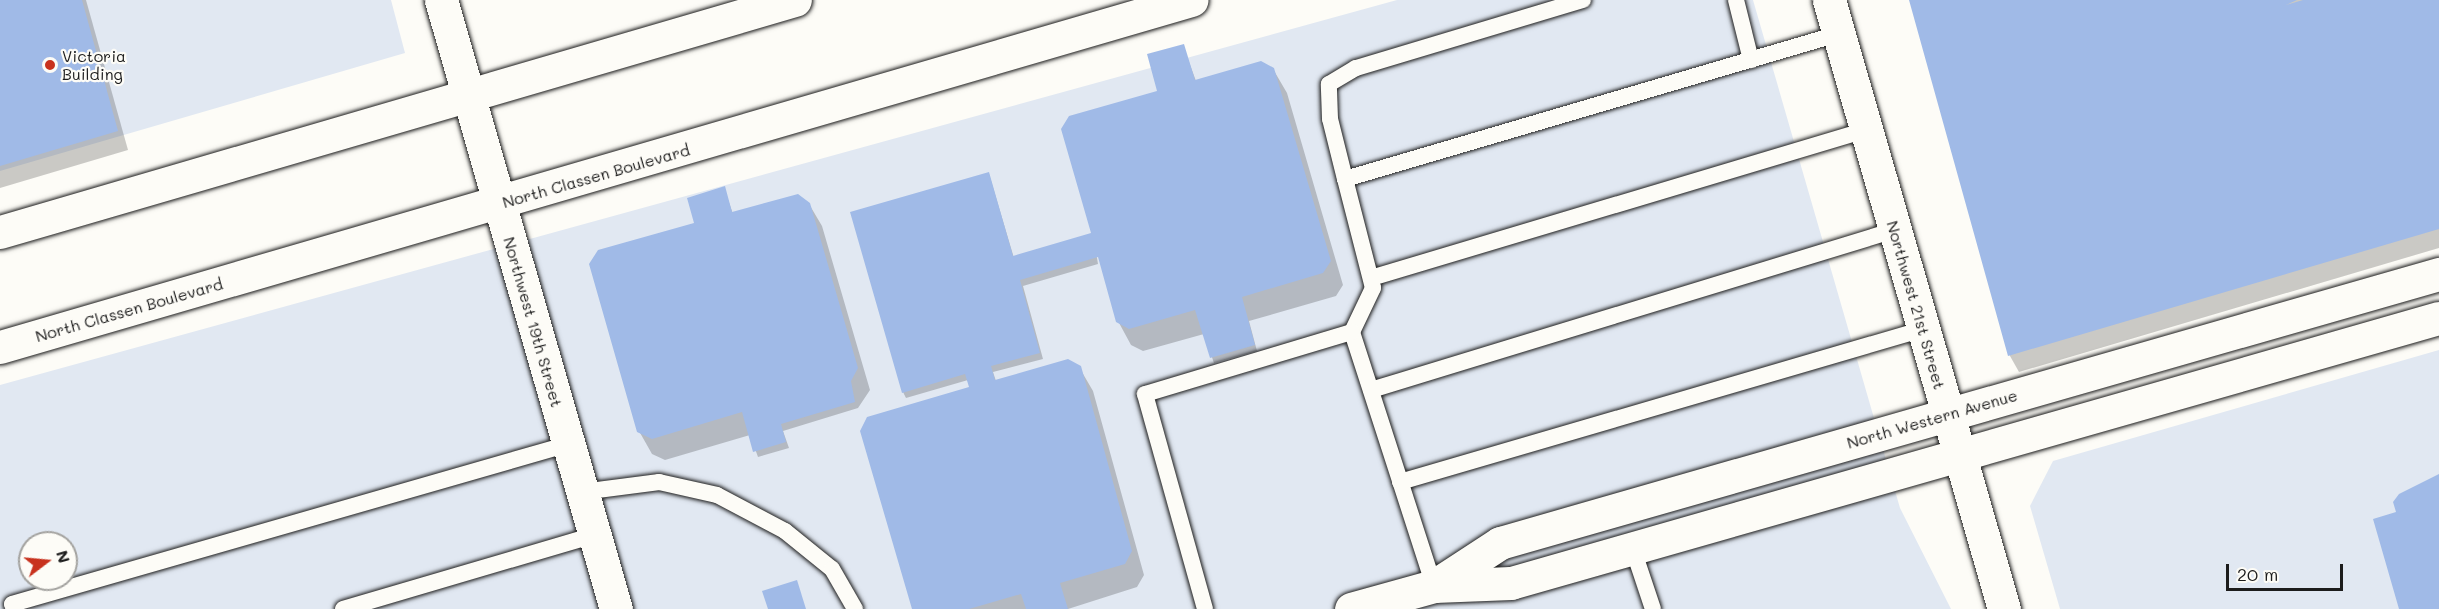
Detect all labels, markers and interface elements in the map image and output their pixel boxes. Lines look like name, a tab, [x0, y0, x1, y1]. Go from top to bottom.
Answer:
place label: Victoria Building	[62, 46, 126, 84]
marker: Victoria Building	[43, 58, 57, 72]
street label: North Classen Boulevard	[500, 140, 692, 212]
street label: Northwest 21st Street	[1883, 218, 1949, 392]
street label: Northwest 19th Street	[499, 235, 567, 409]
street label: North Classen Boulevard	[33, 274, 225, 346]
street label: North Western Avenue	[1844, 385, 2020, 453]
north arrow	[18, 531, 78, 591]
text: N	[52, 548, 76, 565]
scale bar	[2229, 552, 2346, 590]
text: 20 m	[2237, 562, 2278, 586]

